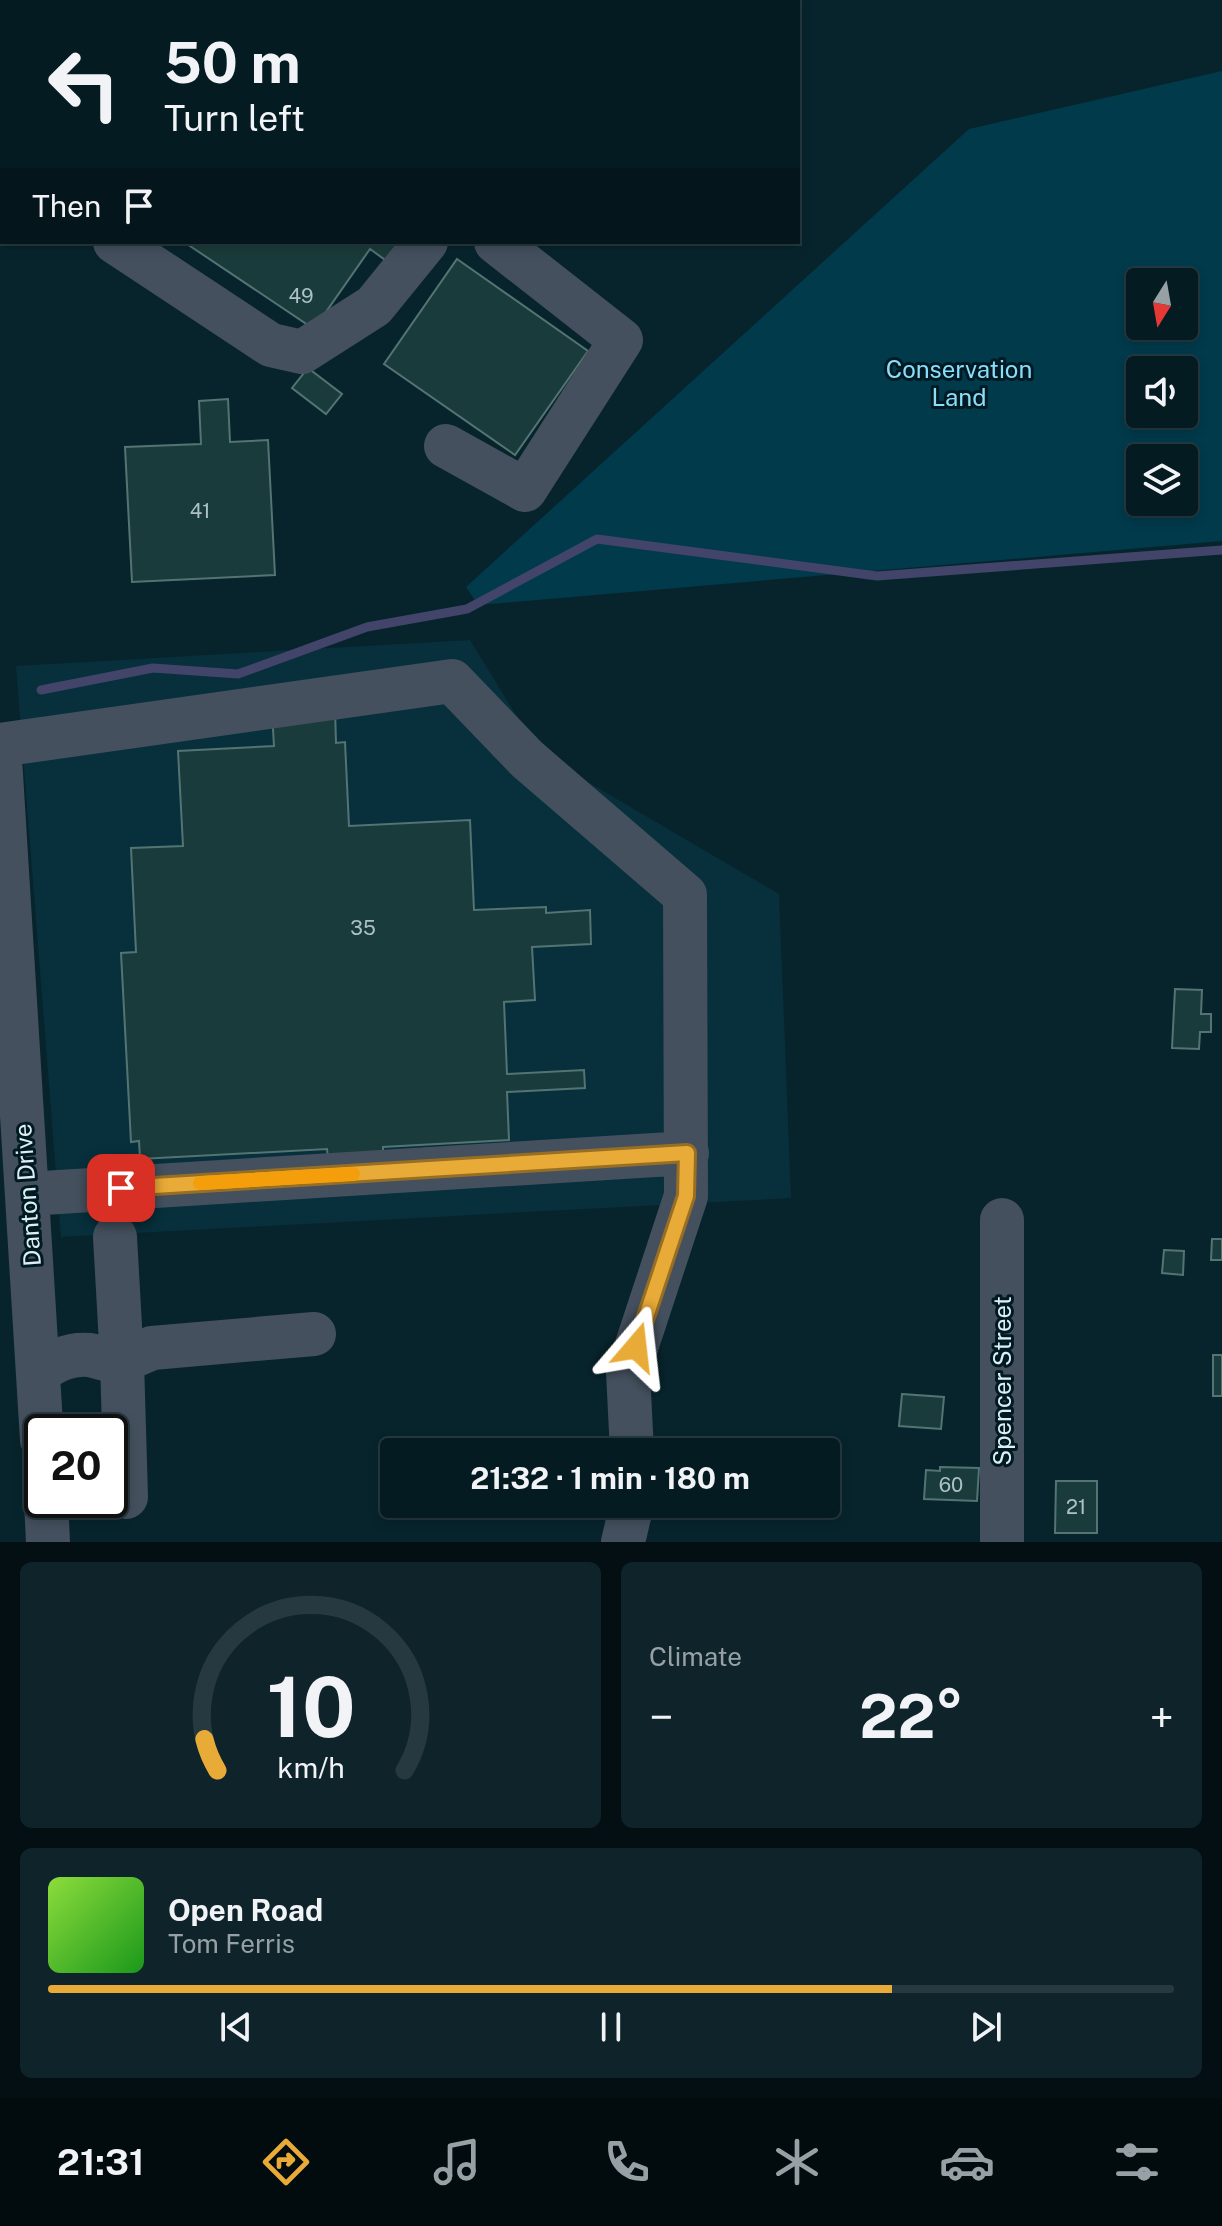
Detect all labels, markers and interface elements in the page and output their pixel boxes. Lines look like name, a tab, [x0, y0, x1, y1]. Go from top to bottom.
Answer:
text: 50 m	[164, 30, 301, 96]
icon: left	[32, 32, 136, 136]
text: Turn left	[164, 97, 305, 139]
icon: arrive	[117, 184, 161, 228]
text: Then	[32, 188, 101, 224]
north arrow	[1126, 268, 1198, 340]
map controls	[1126, 268, 1198, 516]
house number: 49	[288, 284, 314, 308]
park label: Conservation Land	[886, 355, 1032, 411]
button: sound	[1126, 356, 1198, 428]
button: layers	[1126, 444, 1198, 516]
house number: 41	[190, 499, 210, 523]
house number: 35	[350, 916, 376, 940]
street label: Danton Drive	[8, 1123, 46, 1267]
pin	[87, 1154, 155, 1222]
icon: arrive	[99, 1166, 143, 1210]
street label: Spencer Street	[988, 1296, 1016, 1466]
position arrow	[594, 1305, 678, 1389]
speed limit sign: 20	[24, 1414, 128, 1518]
text: 21:32 · 1 min · 180 m	[470, 1460, 750, 1496]
house number: 60	[939, 1473, 963, 1497]
house number: 21	[1066, 1495, 1086, 1519]
text: Climate	[649, 1641, 742, 1672]
text: 10	[266, 1658, 355, 1756]
text: 22°	[859, 1681, 964, 1752]
text: −	[649, 1691, 673, 1743]
text: +	[1150, 1691, 1174, 1743]
text: km/h	[277, 1751, 344, 1784]
text: Open Road	[168, 1892, 323, 1928]
text: Tom Ferris	[168, 1928, 295, 1959]
icon: previous	[214, 2005, 258, 2049]
icon: pause	[589, 2005, 633, 2049]
icon: next	[964, 2005, 1008, 2049]
icon: directions	[258, 2134, 314, 2190]
icon: music	[429, 2134, 485, 2190]
icon: phone	[599, 2134, 655, 2190]
icon: climate	[769, 2134, 825, 2190]
icon: car	[939, 2134, 995, 2190]
icon: filters	[1109, 2134, 1165, 2190]
text: 21:31	[57, 2141, 144, 2183]

